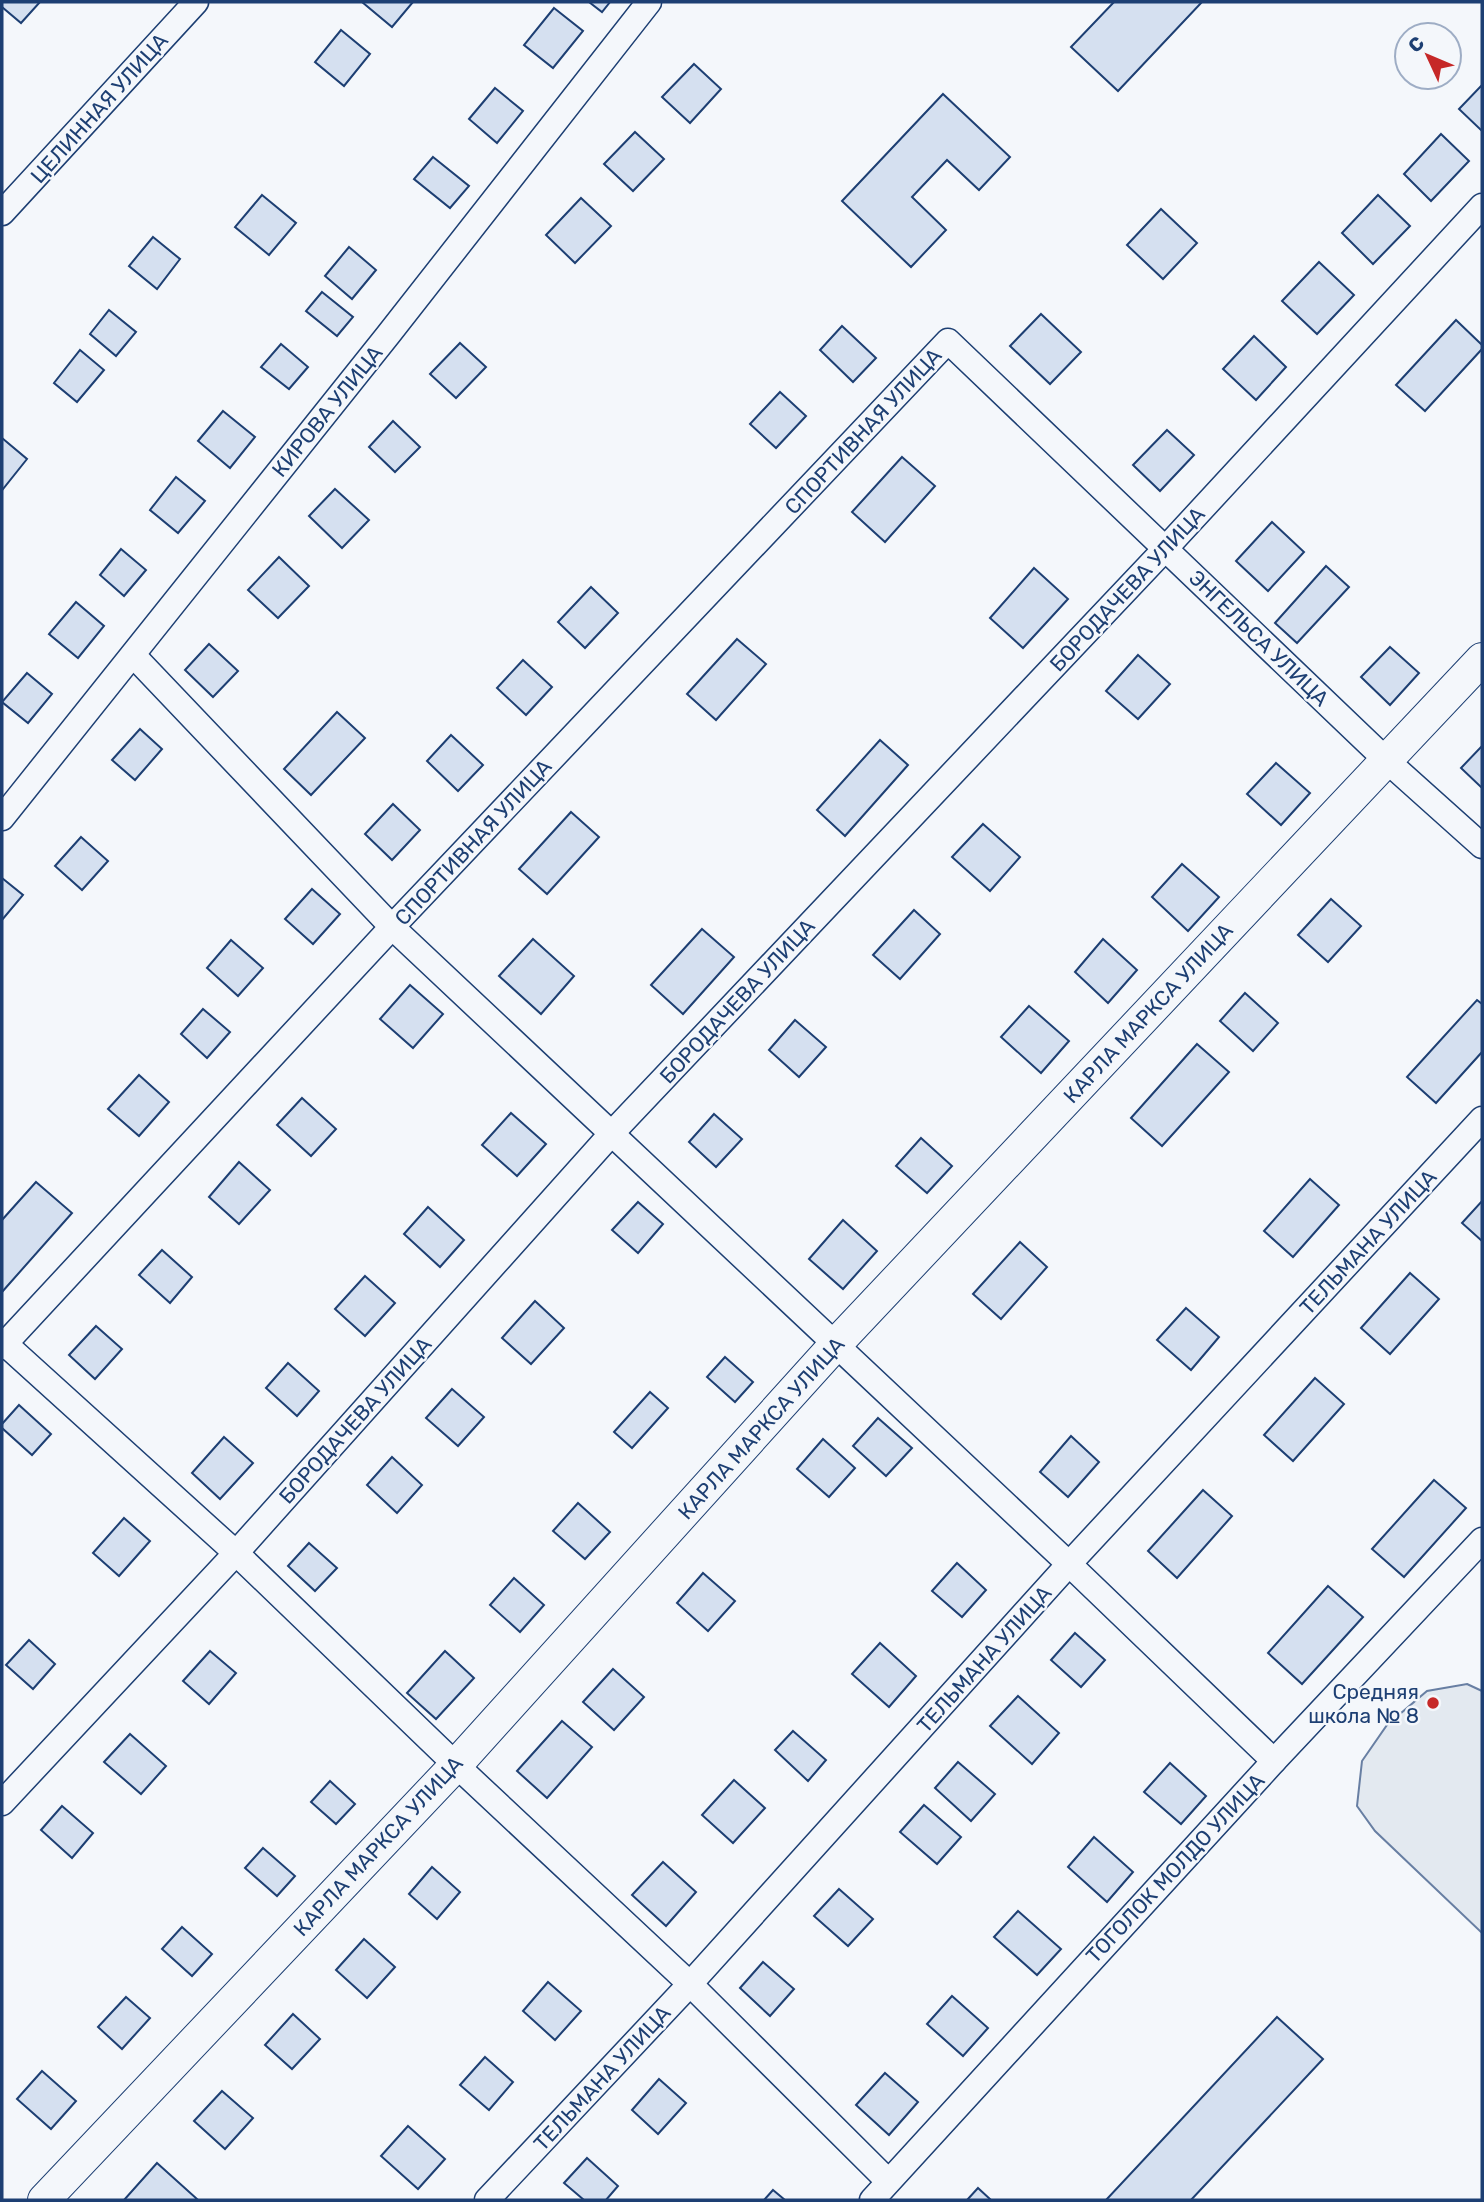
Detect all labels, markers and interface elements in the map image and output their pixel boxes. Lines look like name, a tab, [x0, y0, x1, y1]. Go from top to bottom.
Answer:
north arrow	[1393, 21, 1463, 91]
street label: ЦЕЛИННАЯ УЛИЦА	[25, 28, 173, 188]
text: С	[1403, 32, 1429, 57]
street label: КИРОВА УЛИЦА	[266, 340, 388, 482]
street label: СПОРТИВНАЯ УЛИЦА	[779, 343, 947, 519]
street label: БОРОДАЧЕВА УЛИЦА	[1044, 502, 1210, 676]
street label: ЭНГЕЛЬСА УЛИЦА	[1184, 565, 1334, 711]
street label: СПОРТИВНАЯ УЛИЦА	[389, 754, 557, 930]
street label: БОРОДАЧЕВА УЛИЦА	[654, 914, 820, 1088]
street label: КАРЛА МАРКСА УЛИЦА	[1058, 918, 1238, 1108]
street label: ТЕЛЬМАНА УЛИЦА	[1294, 1164, 1442, 1320]
street label: БОРОДАЧЕВА УЛИЦА	[274, 1332, 436, 1508]
street label: КАРЛА МАРКСА УЛИЦА	[673, 1332, 849, 1524]
street label: ТЕЛЬМАНА УЛИЦА	[912, 1580, 1056, 1738]
place label: Средняя школа № 8	[1308, 1679, 1419, 1728]
marker: Средняя школа № 8	[1425, 1695, 1441, 1711]
street label: КАРЛА МАРКСА УЛИЦА	[288, 1751, 468, 1941]
street label: ТОГОЛОК МОЛДО УЛИЦА	[1081, 1768, 1269, 1968]
street label: ТЕЛЬМАНА УЛИЦА	[528, 2000, 676, 2156]

